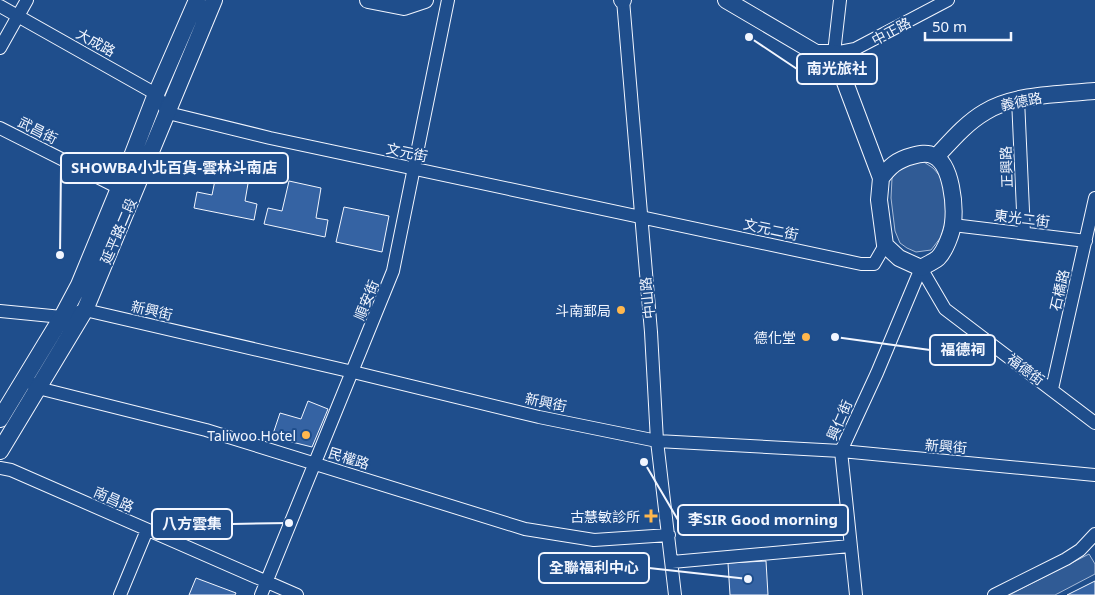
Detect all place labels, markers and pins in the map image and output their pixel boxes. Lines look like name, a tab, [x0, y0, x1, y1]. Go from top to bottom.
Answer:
callout: 南光旅社	[797, 54, 877, 84]
callout: SHOWBA小北百貨-雲林斗南店	[61, 153, 288, 183]
place label: 斗南郵局	[555, 301, 611, 320]
marker: 斗南郵局	[615, 304, 627, 316]
place label: 德化堂	[754, 328, 796, 347]
marker: 德化堂	[800, 331, 812, 343]
callout: 福德祠	[930, 335, 995, 365]
place label: Taliwoo Hotel	[207, 426, 296, 445]
marker: Taliwoo Hotel	[300, 429, 312, 441]
callout: 李SIR Good morning	[678, 505, 848, 535]
place label: 古慧敏診所	[570, 507, 640, 526]
callout: 八方雲集	[152, 509, 232, 539]
marker: 古慧敏診所	[644, 509, 658, 523]
callout: 全聯福利中心	[539, 553, 649, 583]

